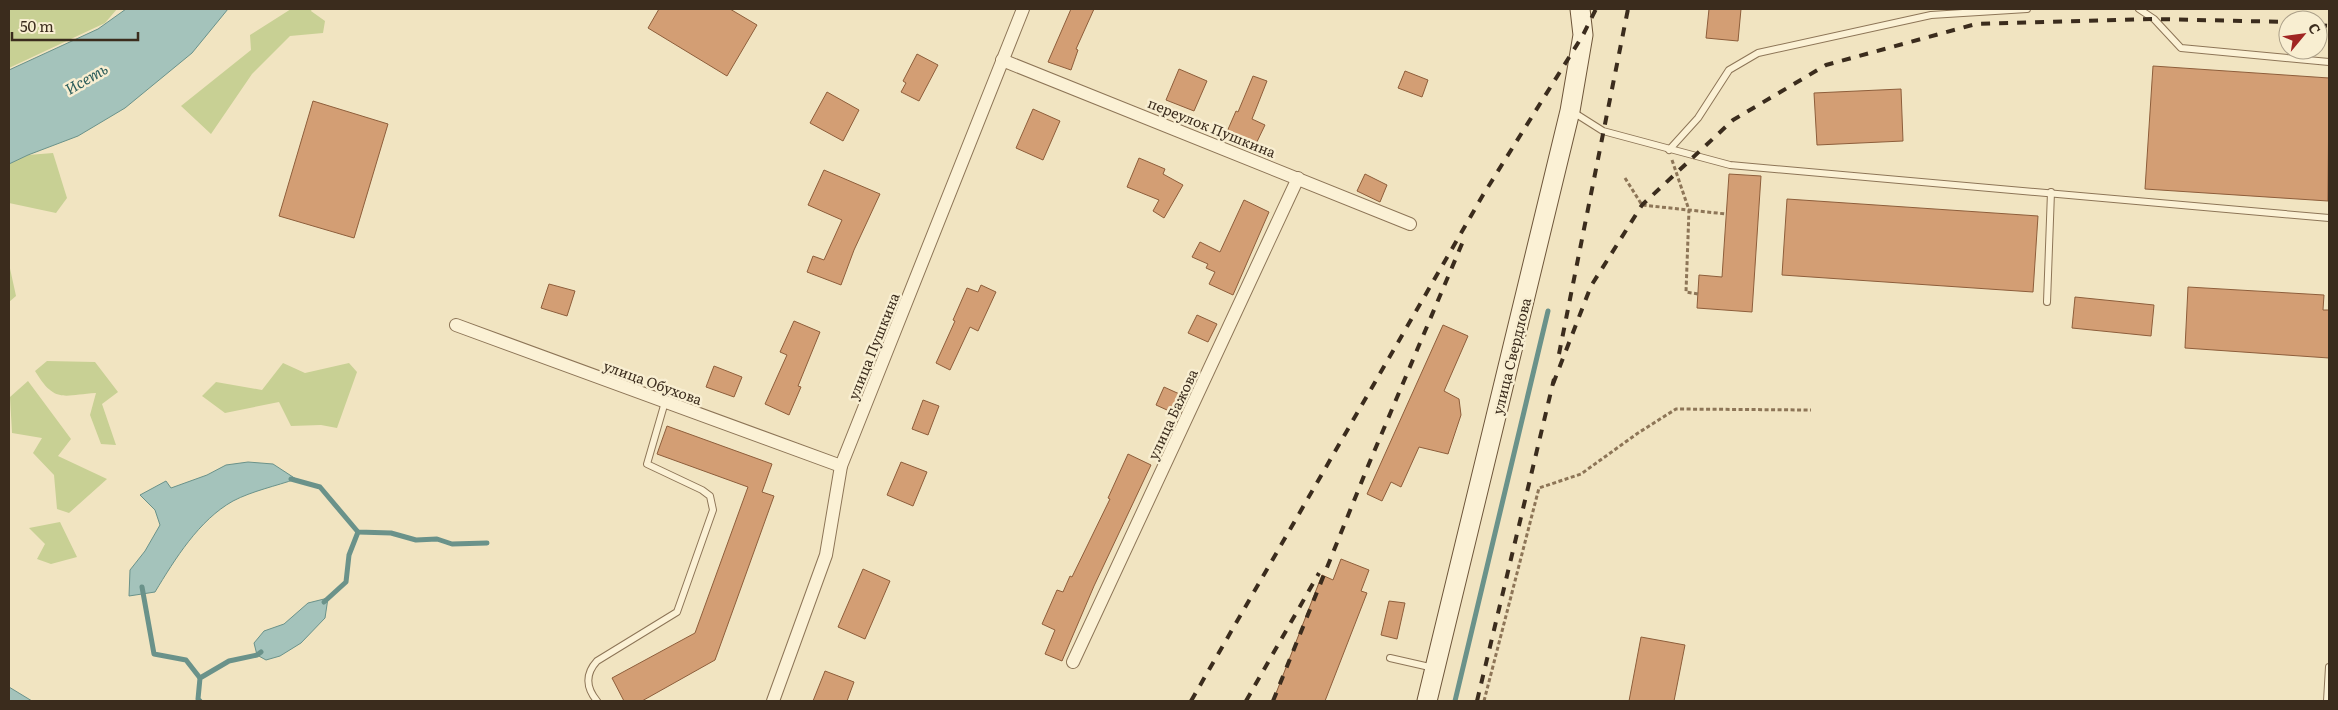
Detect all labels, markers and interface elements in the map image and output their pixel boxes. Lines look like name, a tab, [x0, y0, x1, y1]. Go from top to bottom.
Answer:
scale bar	[12, 10, 139, 42]
north arrow	[2278, 10, 2328, 60]
text: 50 m	[20, 14, 54, 37]
text: С	[2304, 19, 2326, 37]
water label: Исеть	[60, 57, 112, 99]
street label: переулок Пушкина	[1145, 92, 1279, 162]
street label: улица Пушкина	[842, 289, 904, 403]
street label: улица Свердлова	[1487, 295, 1535, 417]
street label: улица Обухова	[601, 355, 706, 409]
street label: улица Бажова	[1142, 365, 1202, 463]

